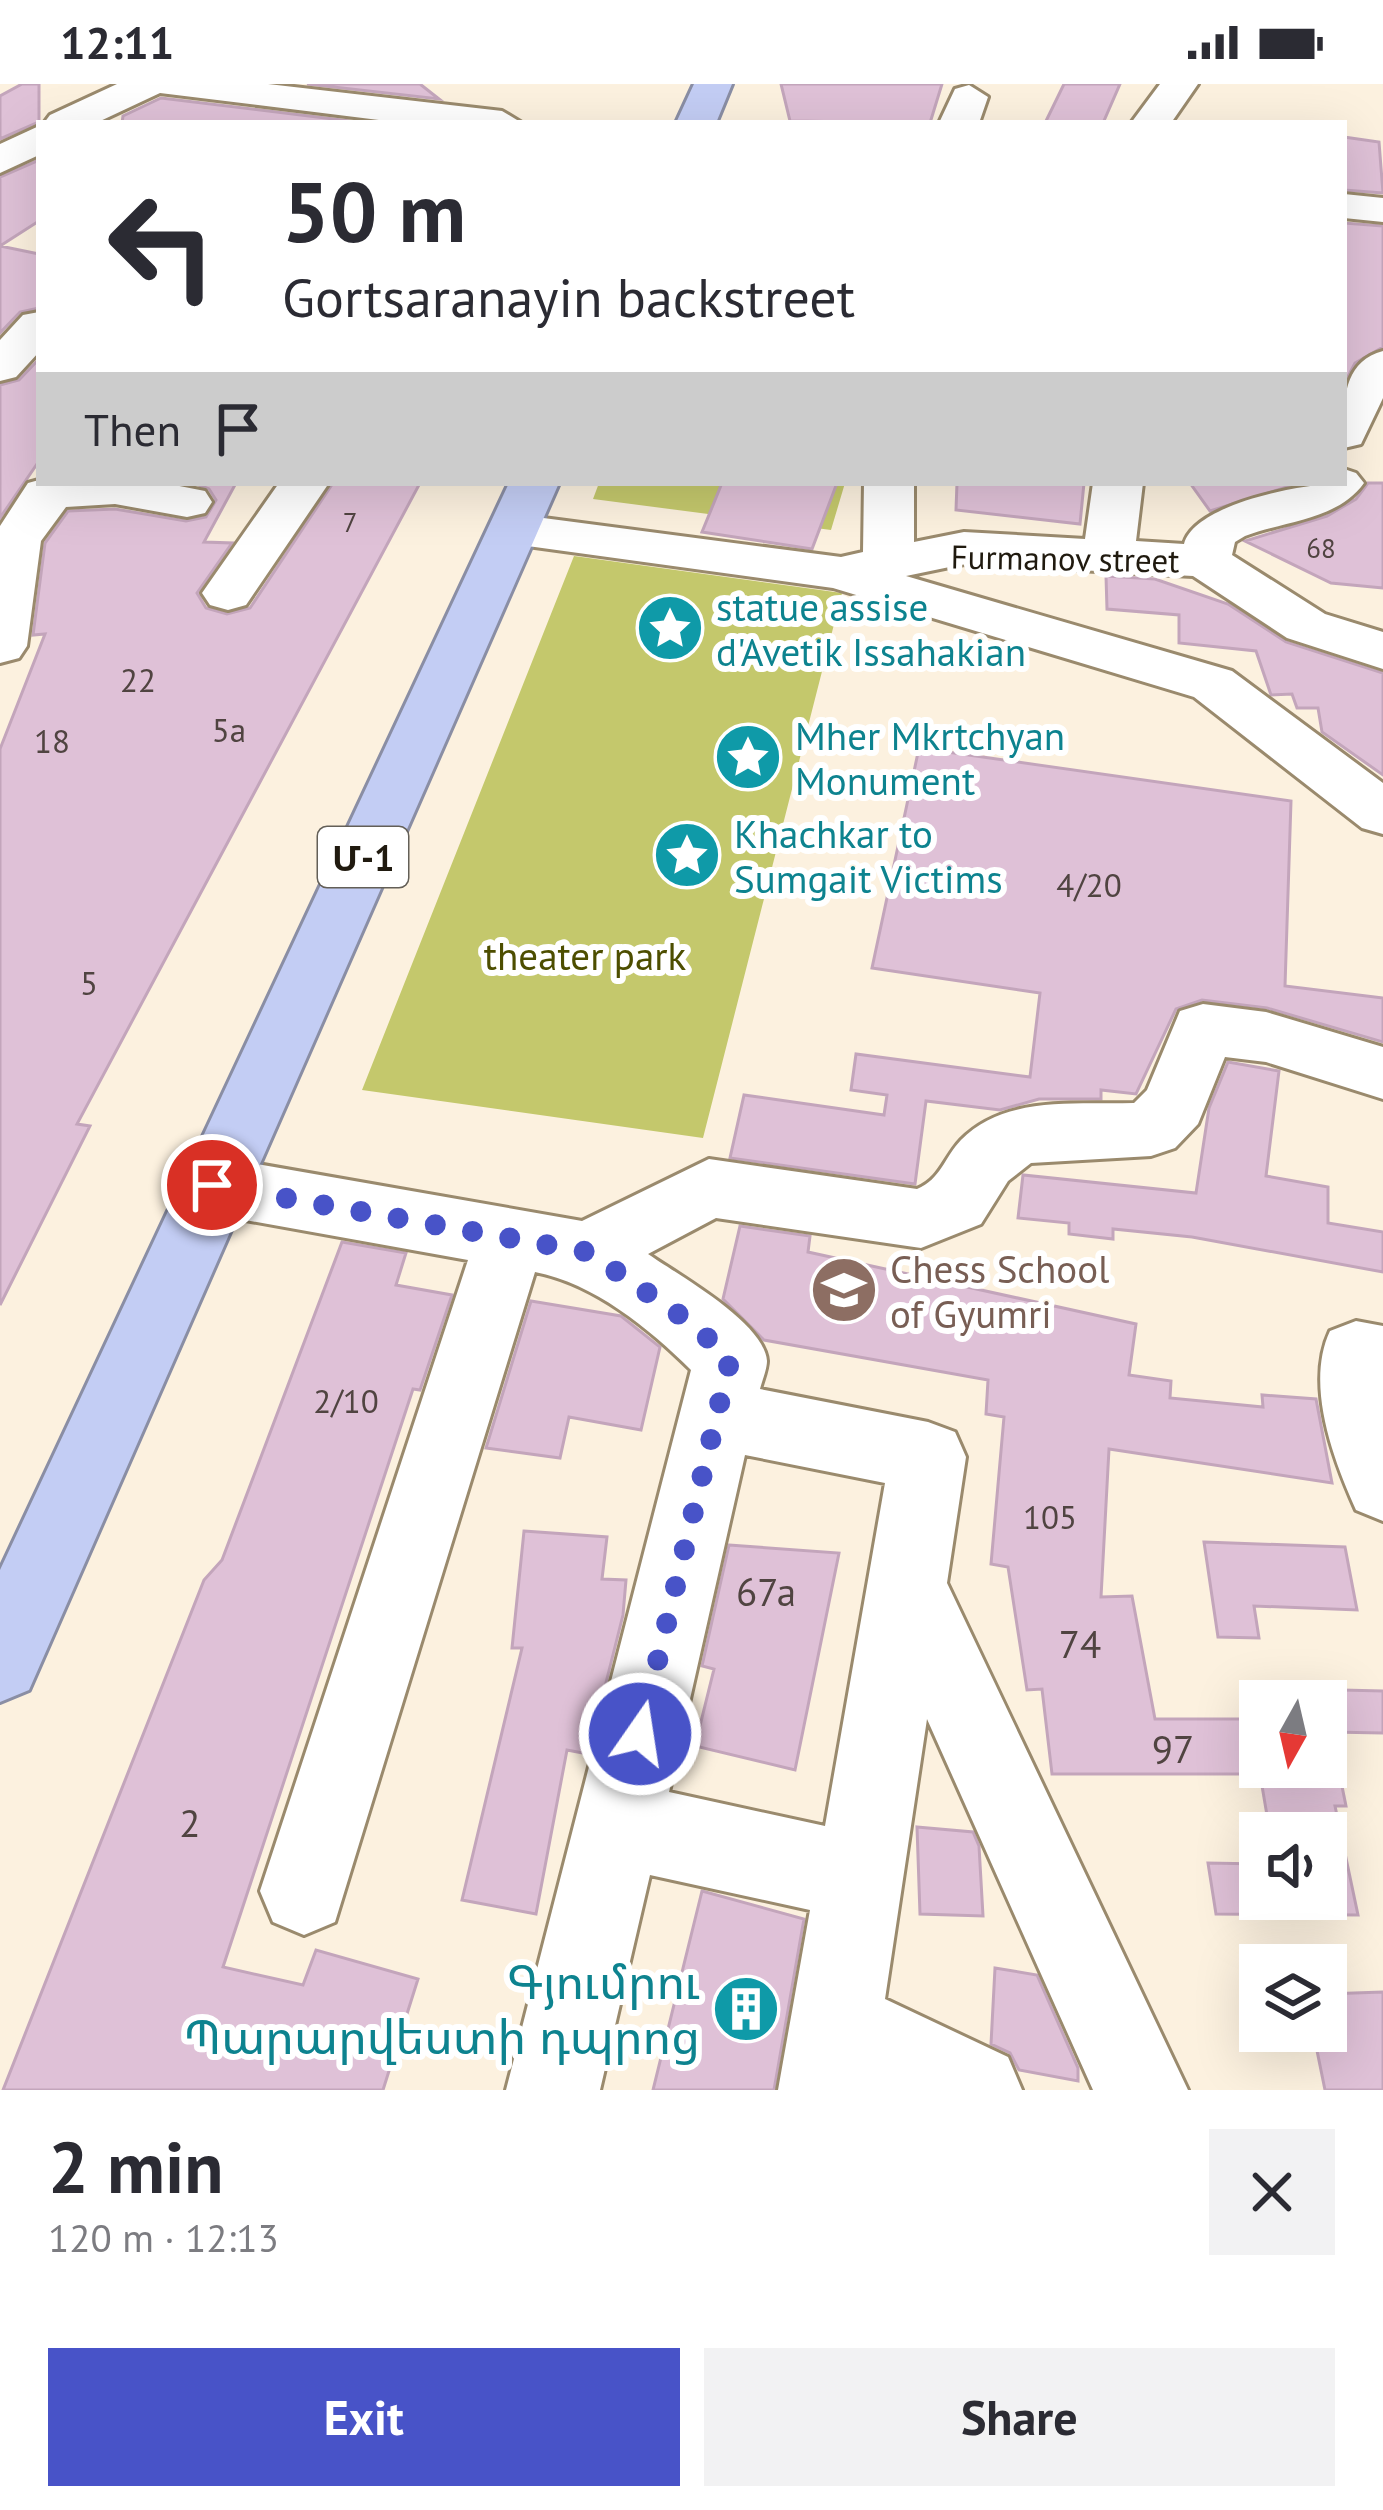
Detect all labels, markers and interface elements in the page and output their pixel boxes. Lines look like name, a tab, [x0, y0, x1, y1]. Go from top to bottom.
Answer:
text: 12:11	[60, 13, 174, 71]
text: 50 m	[282, 156, 466, 265]
icon: left	[84, 168, 240, 324]
text: Gortsaranayin backstreet	[282, 262, 855, 332]
icon: arrive	[205, 396, 271, 462]
text: Then	[84, 400, 181, 458]
house number: 7	[343, 505, 357, 539]
house number: 68	[1306, 531, 1336, 565]
street label: Furmanov street	[950, 535, 1180, 581]
place label: statue assise d'Avetik Issahakian	[716, 581, 1026, 677]
place icon: statue assise d'Avetik Issahakian	[635, 593, 705, 663]
house number: 22	[120, 658, 156, 701]
house number: 5a	[212, 708, 246, 751]
place label: Mher Mkrtchyan Monument	[795, 710, 1065, 806]
house number: 18	[34, 719, 70, 762]
place icon: Mher Mkrtchyan Monument	[713, 722, 783, 792]
place label: Khachkar to Sumgait Victims	[734, 808, 1003, 904]
place icon: Khachkar to Sumgait Victims	[652, 820, 722, 890]
road number: Մ-1	[318, 827, 408, 887]
house number: 4/20	[1056, 863, 1122, 906]
park label: theater park	[484, 930, 687, 981]
house number: 5	[80, 961, 98, 1004]
pin	[161, 1134, 263, 1236]
icon: arrive	[179, 1152, 245, 1218]
place label: Chess School of Gyumri	[890, 1243, 1110, 1339]
school or university icon: Chess School of Gyumri	[809, 1255, 879, 1325]
house number: 2/10	[313, 1379, 379, 1422]
house number: 105	[1023, 1495, 1077, 1538]
house number: 67a	[736, 1566, 796, 1617]
house number: 74	[1059, 1618, 1101, 1669]
position arrow	[577, 1671, 703, 1797]
north arrow	[1239, 1680, 1347, 1788]
map controls	[1239, 1680, 1347, 2052]
house number: 97	[1152, 1723, 1194, 1774]
house number: 2	[179, 1797, 201, 1848]
button: sound	[1239, 1812, 1347, 1920]
button: layers	[1239, 1944, 1347, 2052]
place label: Գյումրու Պարարվեստի դպրոց	[183, 1950, 700, 2067]
building icon: Գյումրու Պարարվեստի դպրոց	[711, 1974, 781, 2044]
text: 2 min	[48, 2120, 224, 2213]
button: close	[1209, 2129, 1335, 2255]
text: 120 m · 12:13	[48, 2212, 279, 2263]
button: Exit	[48, 2348, 680, 2486]
button: Share	[704, 2348, 1335, 2486]

